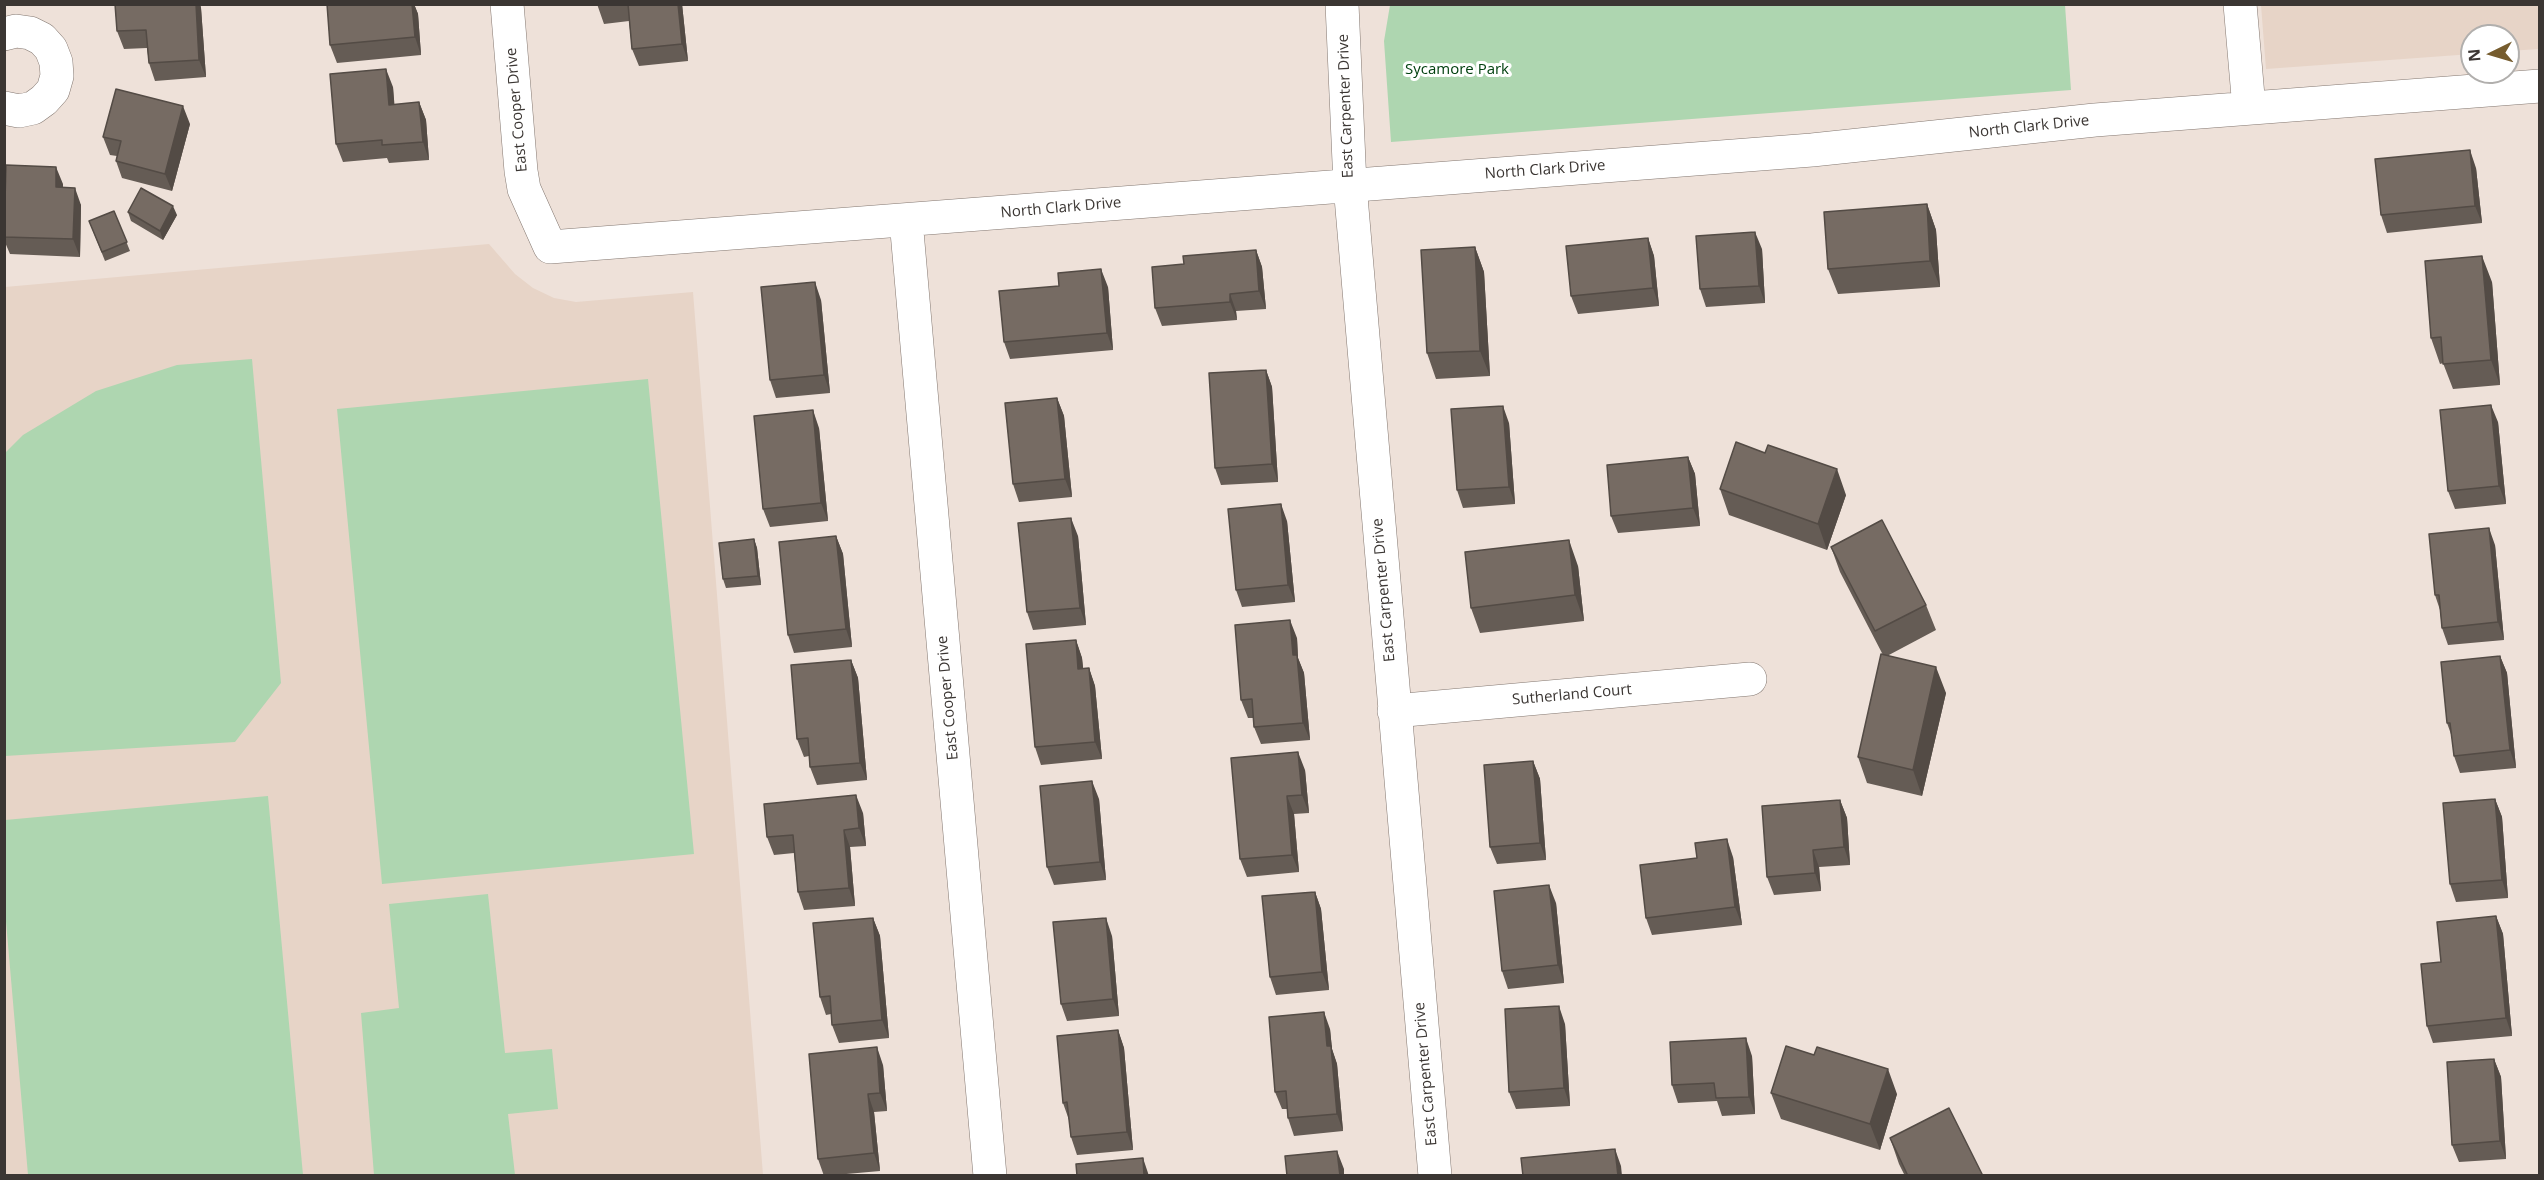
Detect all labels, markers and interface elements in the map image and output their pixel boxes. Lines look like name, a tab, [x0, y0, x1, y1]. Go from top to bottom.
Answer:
north arrow	[2460, 24, 2520, 84]
street label: East Carpenter Drive	[1334, 34, 1358, 178]
street label: East Cooper Drive	[503, 47, 531, 173]
text: N	[2463, 48, 2486, 63]
park label: Sycamore Park	[1405, 61, 1509, 79]
street label: North Clark Drive	[1968, 112, 2090, 142]
street label: North Clark Drive	[1484, 157, 1606, 183]
street label: North Clark Drive	[1000, 194, 1122, 222]
street label: East Carpenter Drive	[1369, 517, 1399, 663]
street label: East Cooper Drive	[934, 635, 962, 761]
street label: Sutherland Court	[1511, 681, 1633, 709]
street label: East Carpenter Drive	[1411, 1001, 1441, 1147]

